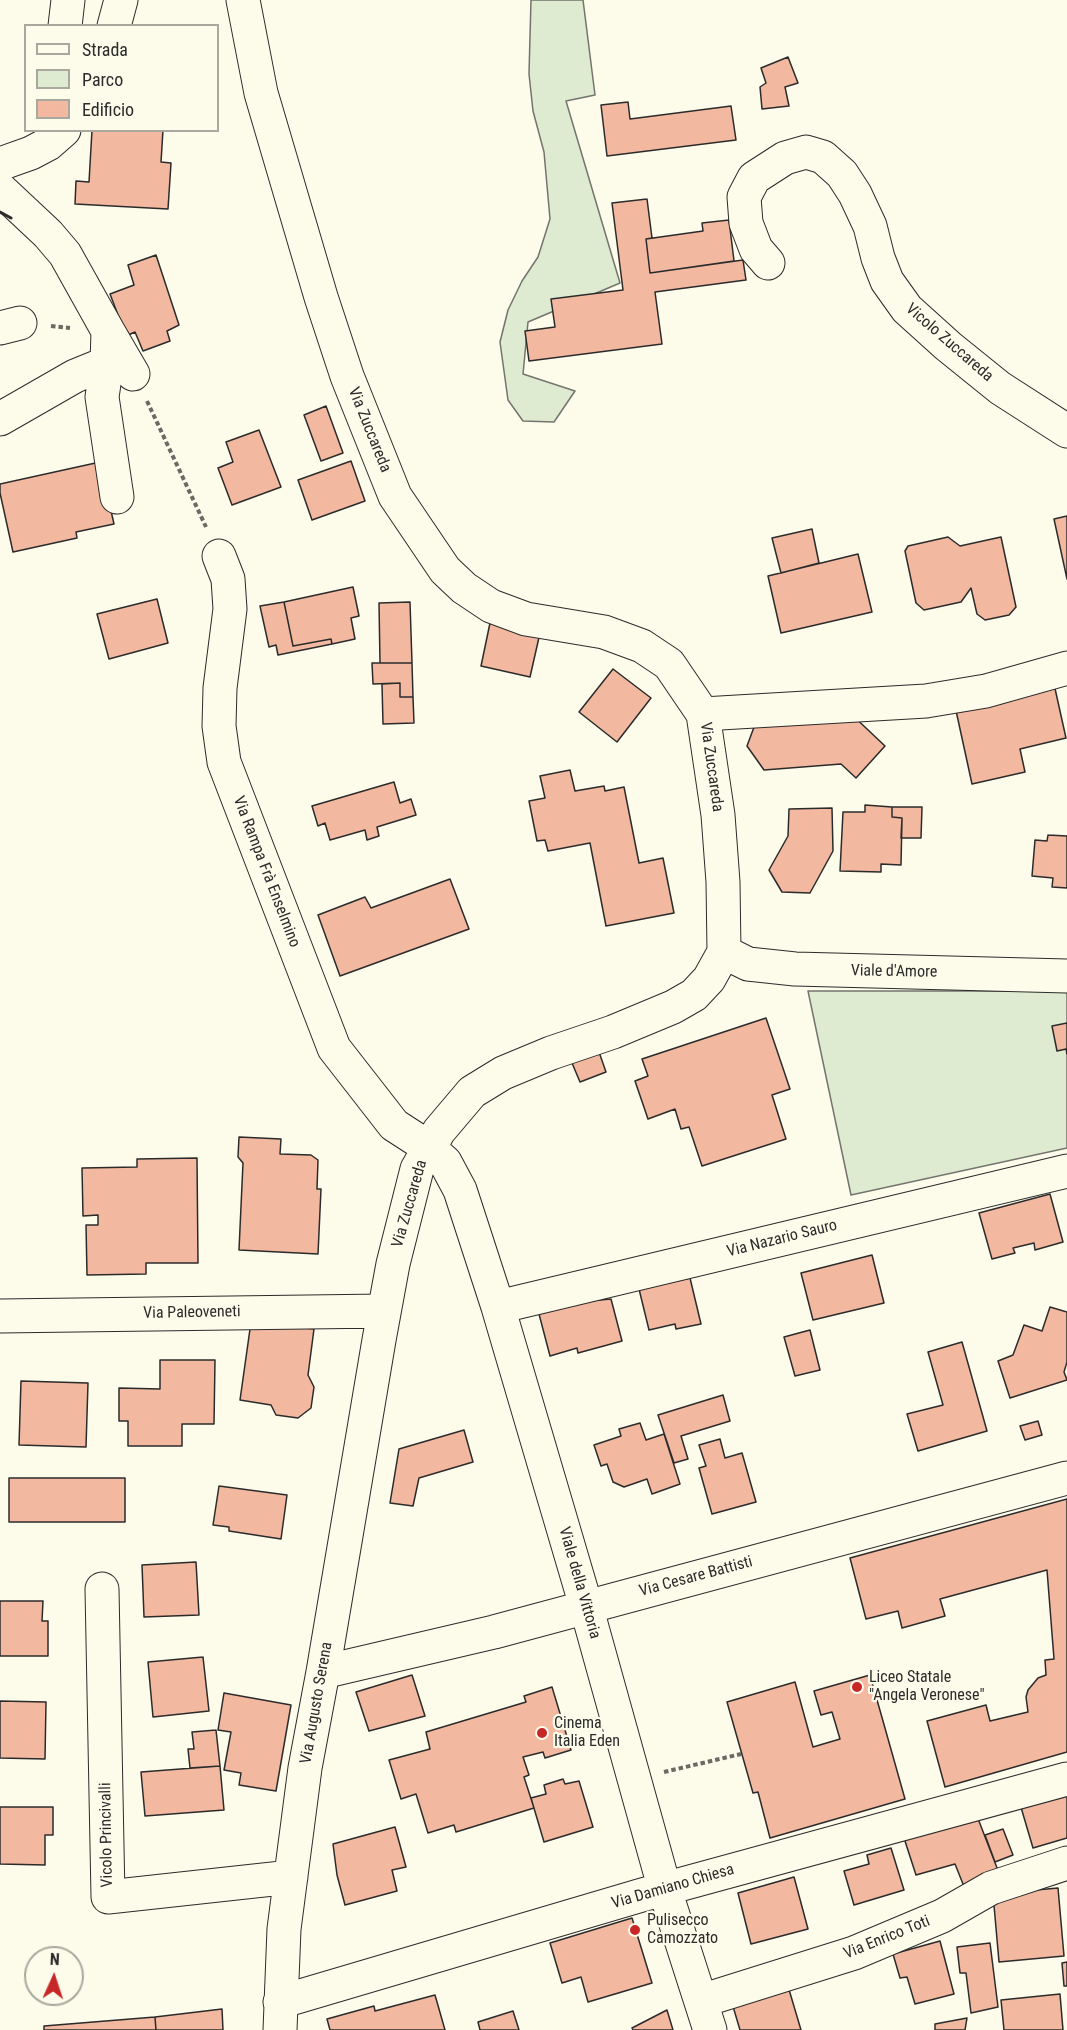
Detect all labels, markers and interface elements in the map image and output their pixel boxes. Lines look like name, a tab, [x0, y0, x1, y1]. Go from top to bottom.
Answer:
legend	[24, 24, 219, 132]
text: Strada	[82, 39, 128, 60]
text: Parco	[82, 69, 123, 90]
text: Edificio	[82, 99, 134, 120]
street label: Vicolo Zuccareda	[901, 300, 997, 386]
street label: Via Zuccareda	[343, 385, 395, 475]
street label: Via Zuccareda	[695, 721, 727, 813]
street label: Via Rampa Frà Enselmino	[228, 794, 304, 950]
street label: Viale d'Amore	[851, 962, 937, 982]
street label: Via Zuccareda	[388, 1158, 432, 1250]
street label: Via Nazario Sauro	[725, 1216, 839, 1262]
street label: Via Paleoveneti	[143, 1303, 241, 1323]
street label: Viale della Vittoria	[554, 1525, 604, 1641]
street label: Via Cesare Battisti	[637, 1553, 755, 1601]
street label: Via Augusto Serena	[297, 1641, 337, 1765]
place label: Liceo Statale "Angela Veronese"	[869, 1668, 984, 1706]
marker: Liceo Statale "Angela Veronese"	[850, 1680, 864, 1694]
place label: Cinema Italia Eden	[554, 1714, 620, 1752]
marker: Cinema Italia Eden	[535, 1726, 549, 1740]
street label: Vicolo Princivalli	[96, 1782, 118, 1888]
street label: Via Damiano Chiesa	[610, 1860, 736, 1914]
place label: Pulisecco Camozzato	[647, 1911, 718, 1949]
street label: Via Enrico Toti	[841, 1912, 933, 1964]
marker: Pulisecco Camozzato	[628, 1923, 642, 1937]
north arrow	[24, 1946, 84, 2006]
text: N	[49, 1950, 60, 1969]

